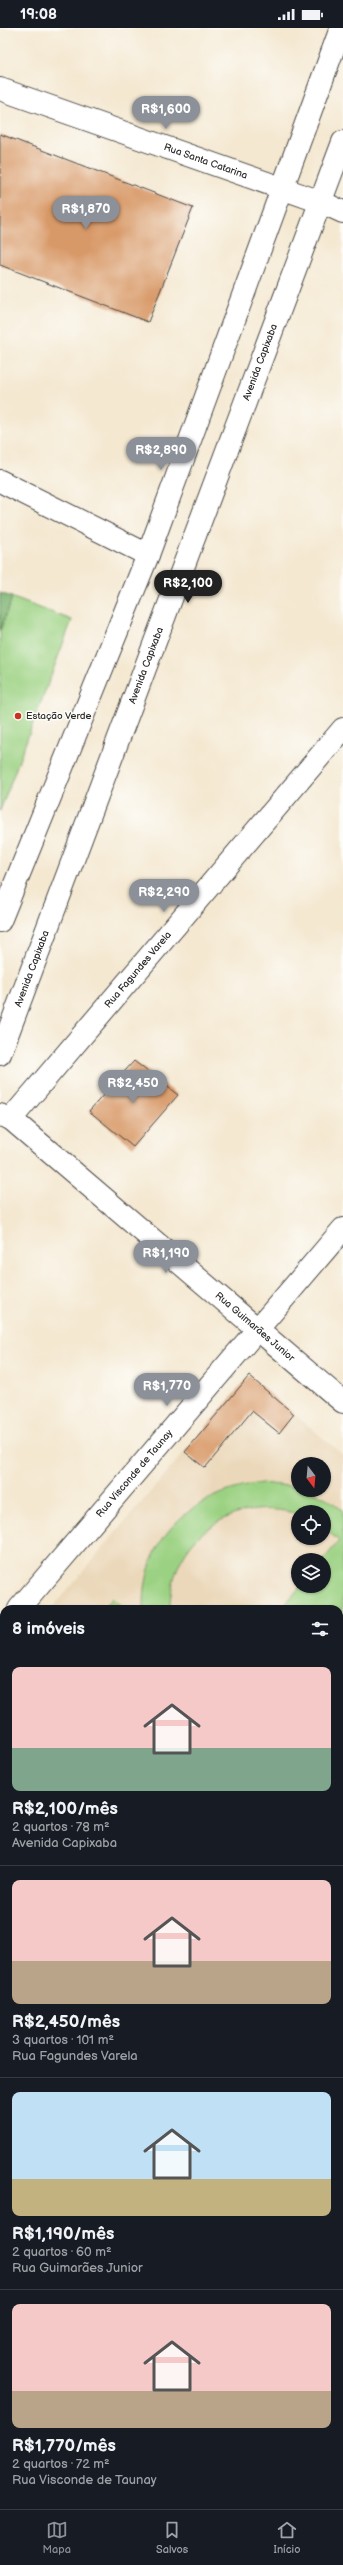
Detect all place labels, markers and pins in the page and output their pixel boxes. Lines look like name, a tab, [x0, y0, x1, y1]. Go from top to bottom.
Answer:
pin: R$1,600	[129, 96, 203, 130]
pin: R$1,870	[49, 196, 123, 230]
pin: R$2,890	[124, 437, 198, 471]
pin: R$2,100	[151, 570, 225, 604]
place label: Estação Verde	[26, 710, 92, 722]
marker: Estação Verde	[13, 711, 23, 721]
pin: R$2,290	[127, 879, 201, 913]
pin: R$2,450	[96, 1070, 170, 1104]
pin: R$1,190	[129, 1240, 203, 1274]
pin: R$1,770	[130, 1373, 204, 1407]

